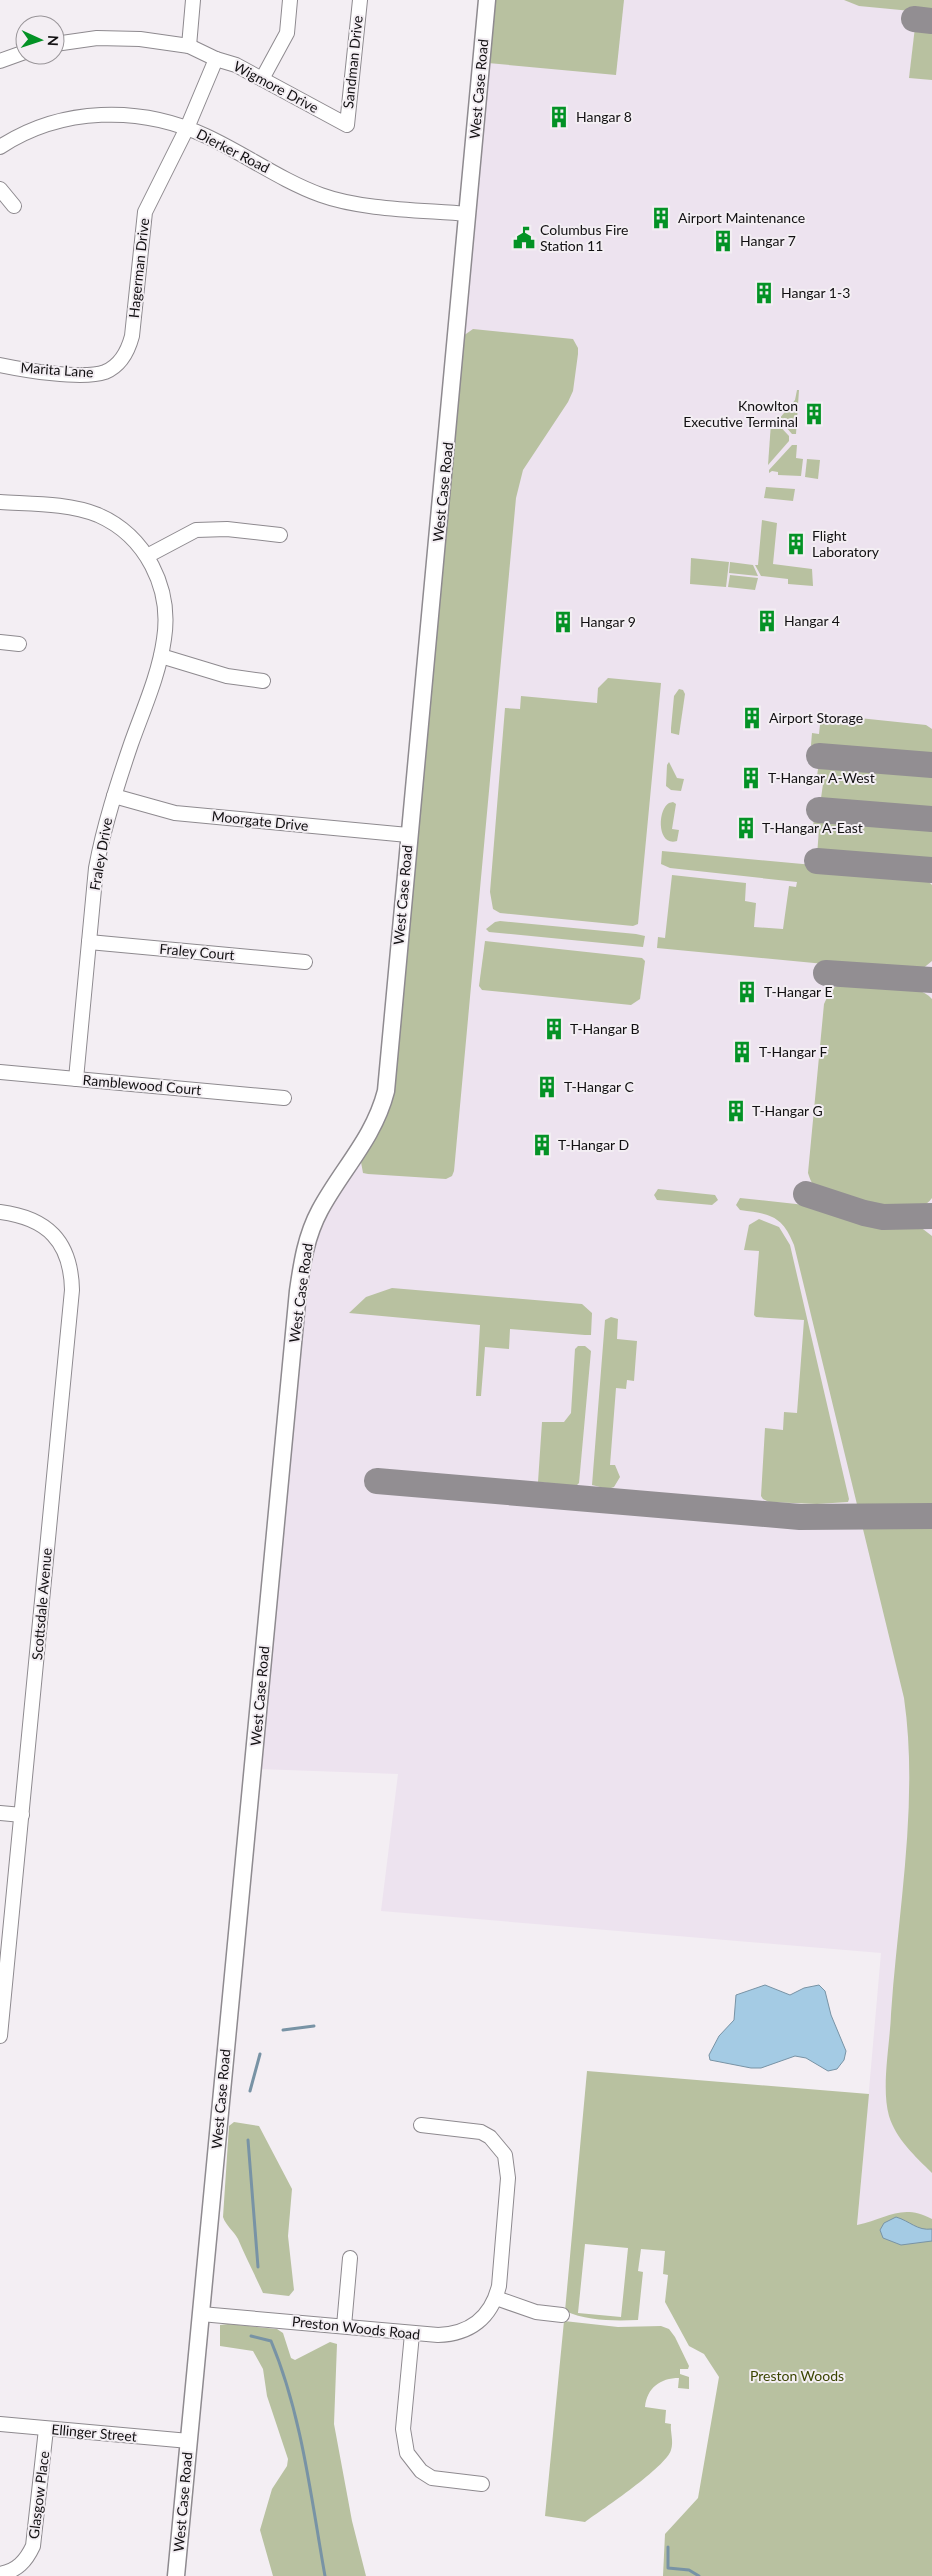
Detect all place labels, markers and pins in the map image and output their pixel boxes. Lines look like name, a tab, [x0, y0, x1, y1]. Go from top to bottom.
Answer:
building icon: Hangar 8	[546, 104, 572, 130]
place label: Hangar 8	[576, 108, 632, 125]
building icon: Airport Maintenance	[648, 205, 674, 231]
place label: Airport Maintenance	[678, 209, 805, 226]
place label: Columbus Fire Station 11	[540, 221, 629, 254]
public building icon: Columbus Fire Station 11	[511, 225, 537, 251]
building icon: Hangar 7	[710, 228, 736, 254]
place label: Hangar 7	[740, 232, 796, 249]
building icon: Hangar 1-3	[751, 280, 777, 306]
place label: Hangar 1-3	[781, 284, 850, 301]
place label: Knowlton Executive Terminal	[683, 397, 798, 430]
building icon: Knowlton Executive Terminal	[801, 401, 827, 427]
place label: Flight Laboratory	[812, 527, 880, 560]
building icon: Flight Laboratory	[783, 531, 809, 557]
building icon: Hangar 4	[754, 608, 780, 634]
building icon: Hangar 9	[550, 609, 576, 635]
place label: Hangar 4	[784, 612, 840, 629]
place label: Hangar 9	[580, 613, 636, 630]
building icon: Airport Storage	[739, 705, 765, 731]
place label: Airport Storage	[769, 709, 863, 726]
building icon: T-Hangar A-West	[738, 765, 764, 791]
place label: T-Hangar A-West	[768, 769, 875, 786]
building icon: T-Hangar A-East	[733, 815, 759, 841]
place label: T-Hangar A-East	[762, 819, 863, 836]
building icon: T-Hangar E	[734, 979, 760, 1005]
place label: T-Hangar E	[764, 983, 833, 1000]
building icon: T-Hangar B	[541, 1016, 567, 1042]
place label: T-Hangar B	[570, 1020, 640, 1037]
building icon: T-Hangar F	[729, 1039, 755, 1065]
place label: T-Hangar F	[759, 1043, 827, 1060]
building icon: T-Hangar C	[534, 1074, 560, 1100]
place label: T-Hangar C	[564, 1078, 634, 1095]
building icon: T-Hangar G	[723, 1098, 749, 1124]
place label: T-Hangar G	[752, 1102, 823, 1119]
building icon: T-Hangar D	[529, 1132, 555, 1158]
place label: T-Hangar D	[558, 1136, 629, 1153]

